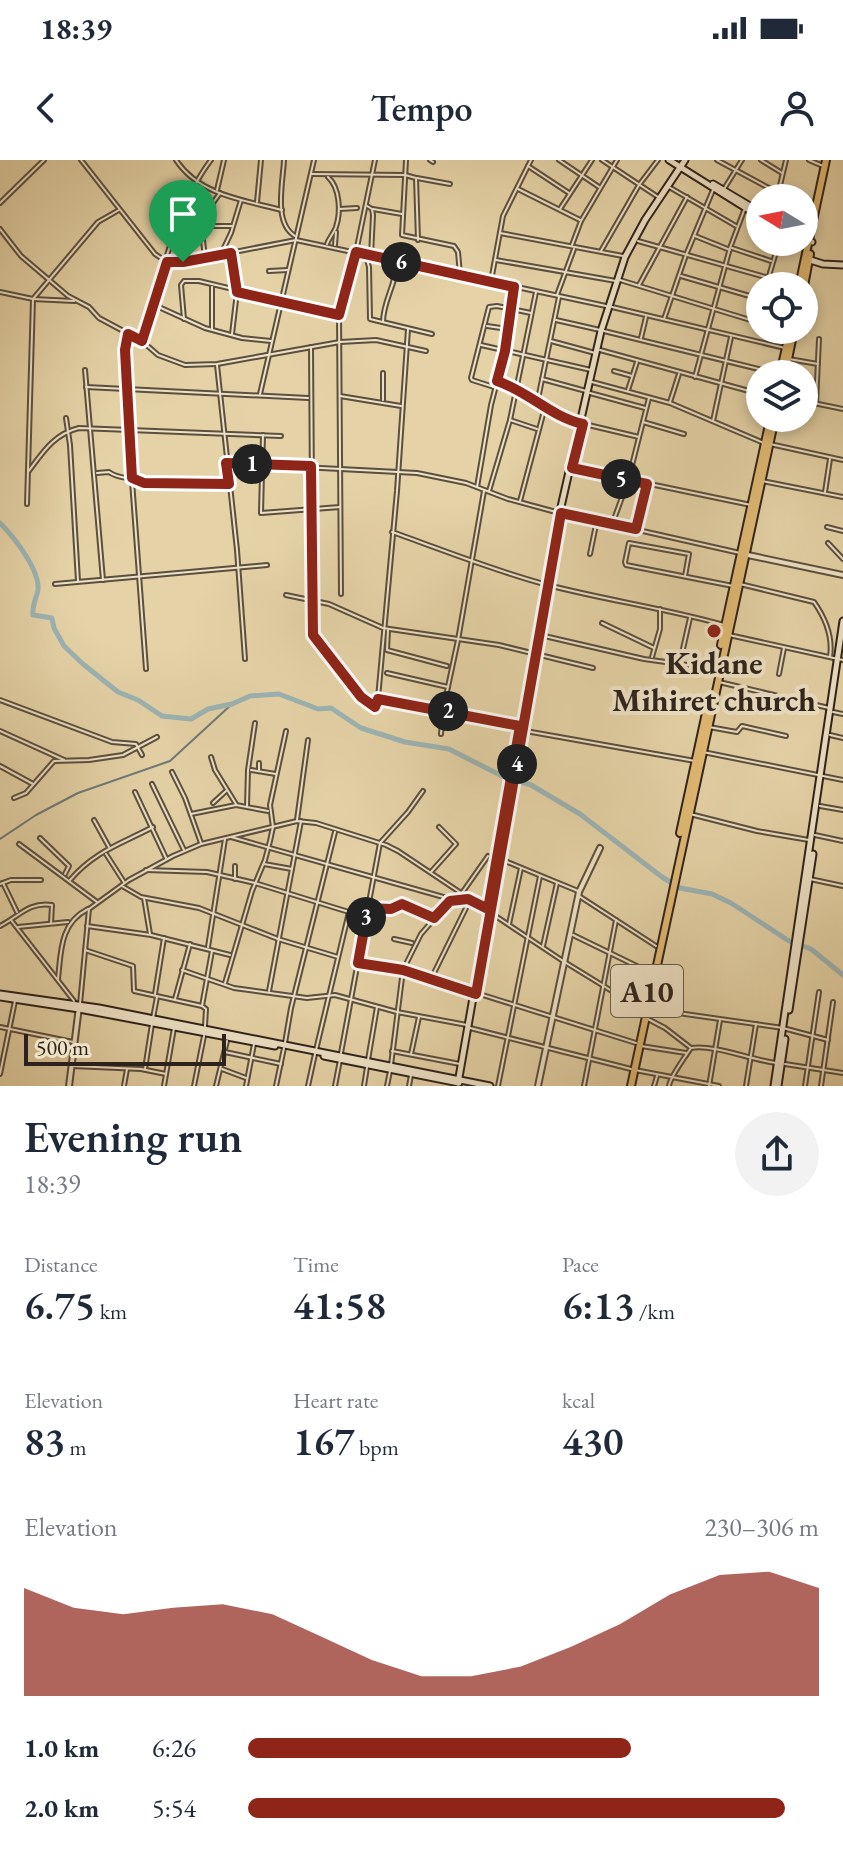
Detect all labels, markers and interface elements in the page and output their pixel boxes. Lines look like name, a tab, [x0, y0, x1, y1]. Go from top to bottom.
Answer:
text: 18:39	[40, 9, 112, 48]
text: Tempo	[371, 85, 472, 132]
icon: back	[24, 86, 68, 130]
icon: person	[775, 86, 819, 130]
pin	[149, 180, 217, 262]
north arrow	[746, 184, 818, 256]
map controls	[746, 184, 818, 432]
icon: arrive	[161, 192, 205, 236]
pin: 6	[381, 242, 421, 282]
text: 6	[395, 247, 407, 276]
button: locate	[746, 272, 818, 344]
button: layers	[746, 360, 818, 432]
pin: 1	[232, 444, 272, 484]
text: 1	[246, 449, 258, 478]
pin: 5	[601, 459, 641, 499]
text: 5	[615, 464, 627, 493]
marker: Kidane Mihiret church	[705, 622, 723, 640]
place label: Kidane Mihiret church	[612, 642, 816, 721]
pin: 2	[428, 691, 468, 731]
text: 2	[442, 696, 454, 725]
pin: 4	[497, 744, 537, 784]
text: 4	[511, 749, 523, 778]
pin: 3	[346, 897, 386, 937]
text: 3	[360, 902, 372, 931]
road number: A10	[611, 965, 683, 1017]
scale bar	[24, 1030, 226, 1066]
text: 500 m	[36, 1033, 89, 1062]
text: Evening run	[24, 1108, 243, 1165]
button: share	[735, 1112, 819, 1196]
text: 18:39	[24, 1167, 80, 1201]
text: Distance	[24, 1250, 97, 1279]
text: Time	[293, 1250, 339, 1279]
text: Pace	[562, 1250, 599, 1279]
text: 6.75	[24, 1279, 95, 1331]
text: 41:58	[293, 1279, 386, 1331]
text: 6:13	[562, 1279, 634, 1331]
text: km	[95, 1297, 127, 1326]
text: /km	[634, 1297, 675, 1326]
text: Elevation	[24, 1386, 103, 1415]
text: Heart rate	[293, 1386, 378, 1415]
text: kcal	[562, 1386, 595, 1415]
text: 83	[24, 1415, 65, 1467]
text: 167	[293, 1415, 355, 1467]
text: 430	[562, 1415, 624, 1467]
text: m	[65, 1433, 87, 1462]
text: bpm	[355, 1433, 399, 1462]
text: Elevation	[24, 1510, 118, 1544]
text: 230–306 m	[704, 1510, 819, 1544]
text: 1.0 km	[24, 1731, 99, 1765]
text: 6:26	[152, 1731, 196, 1765]
text: 2.0 km	[24, 1791, 99, 1825]
text: 5:54	[152, 1791, 196, 1825]

